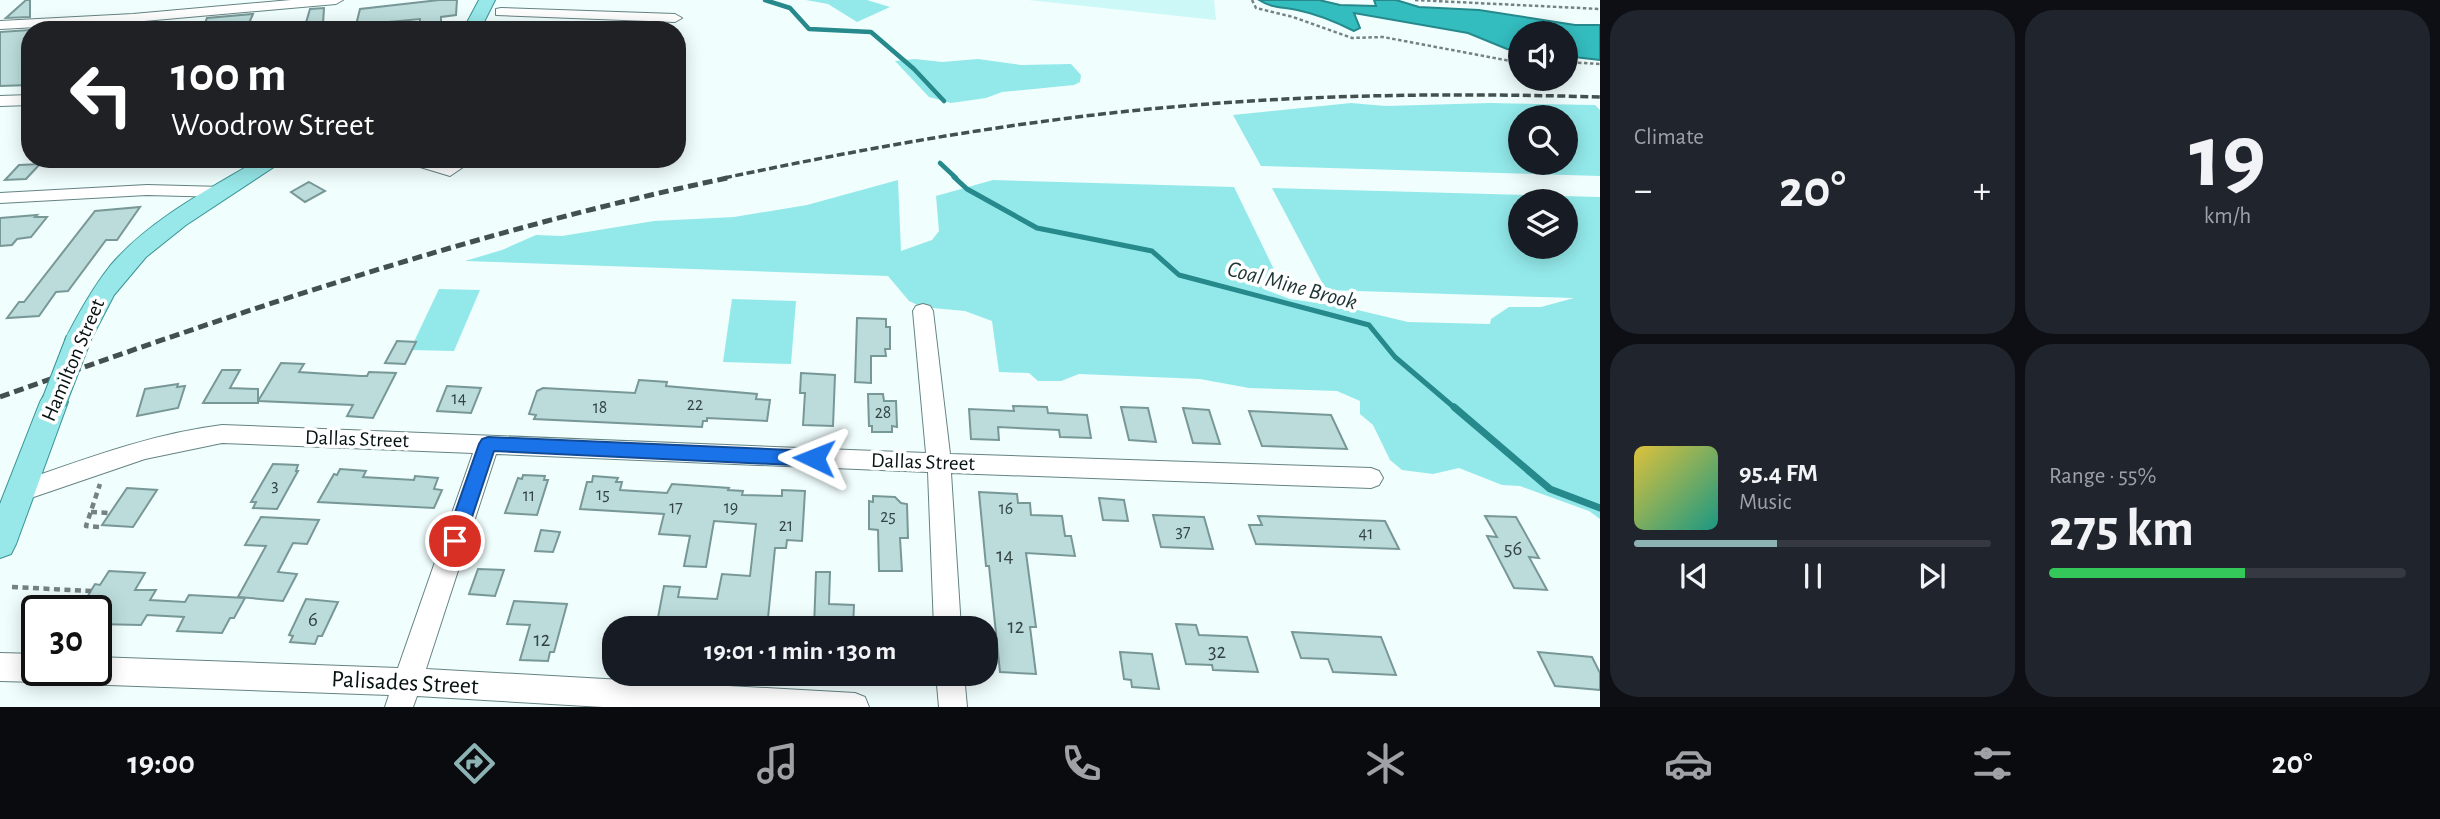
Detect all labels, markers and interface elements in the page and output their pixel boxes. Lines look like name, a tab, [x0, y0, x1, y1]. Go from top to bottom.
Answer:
map controls	[1508, 21, 1578, 259]
button: sound	[1508, 21, 1578, 91]
icon: left	[56, 49, 147, 140]
text: 100 m	[171, 51, 287, 100]
button: search	[1508, 105, 1578, 175]
text: Woodrow Street	[171, 109, 374, 141]
text: 19	[2189, 112, 2266, 203]
text: Climate	[1634, 126, 1704, 149]
text: 20°	[1779, 164, 1846, 216]
text: −	[1634, 172, 1652, 210]
text: +	[1973, 172, 1991, 210]
button: layers	[1508, 189, 1578, 259]
text: km/h	[2204, 205, 2251, 228]
water label: Coal Mine Brook	[1225, 258, 1360, 314]
street label: Hamilton Street	[38, 295, 108, 424]
house number: 14	[452, 390, 467, 408]
house number: 22	[687, 396, 703, 414]
house number: 18	[593, 399, 607, 417]
house number: 28	[875, 404, 891, 422]
position arrow	[777, 421, 851, 495]
street label: Dallas Street	[305, 427, 410, 451]
street label: Dallas Street	[871, 450, 976, 474]
text: 95.4 FM	[1739, 460, 1818, 486]
text: Range · 55%	[2049, 465, 2156, 488]
house number: 3	[271, 477, 279, 495]
house number: 15	[596, 486, 610, 504]
house number: 11	[523, 487, 535, 505]
text: Music	[1739, 491, 1791, 514]
house number: 17	[669, 499, 683, 517]
house number: 19	[724, 499, 738, 517]
house number: 16	[999, 500, 1013, 518]
text: 275 km	[2049, 503, 2194, 555]
house number: 25	[880, 508, 896, 526]
pin	[425, 511, 485, 571]
house number: 21	[779, 517, 793, 535]
icon: arrive	[436, 522, 474, 560]
house number: 37	[1176, 523, 1190, 541]
house number: 41	[1359, 525, 1373, 543]
house number: 56	[1504, 538, 1522, 559]
house number: 14	[996, 545, 1014, 566]
icon: previous	[1675, 557, 1713, 595]
icon: pause	[1794, 557, 1832, 595]
icon: next	[1913, 557, 1951, 595]
speed limit sign: 30	[21, 595, 112, 686]
house number: 6	[308, 609, 318, 630]
house number: 12	[1008, 616, 1024, 637]
house number: 12	[534, 629, 550, 650]
text: 19:01 · 1 min · 130 m	[704, 638, 896, 664]
house number: 32	[1208, 641, 1226, 662]
street label: Palisades Street	[331, 667, 480, 699]
icon: directions	[450, 739, 499, 788]
icon: music	[753, 739, 802, 788]
icon: phone	[1057, 739, 1106, 788]
icon: climate	[1361, 739, 1410, 788]
icon: car	[1664, 739, 1713, 788]
icon: filters	[1968, 739, 2017, 788]
text: 19:00	[127, 747, 195, 779]
text: 20°	[2271, 747, 2313, 779]

